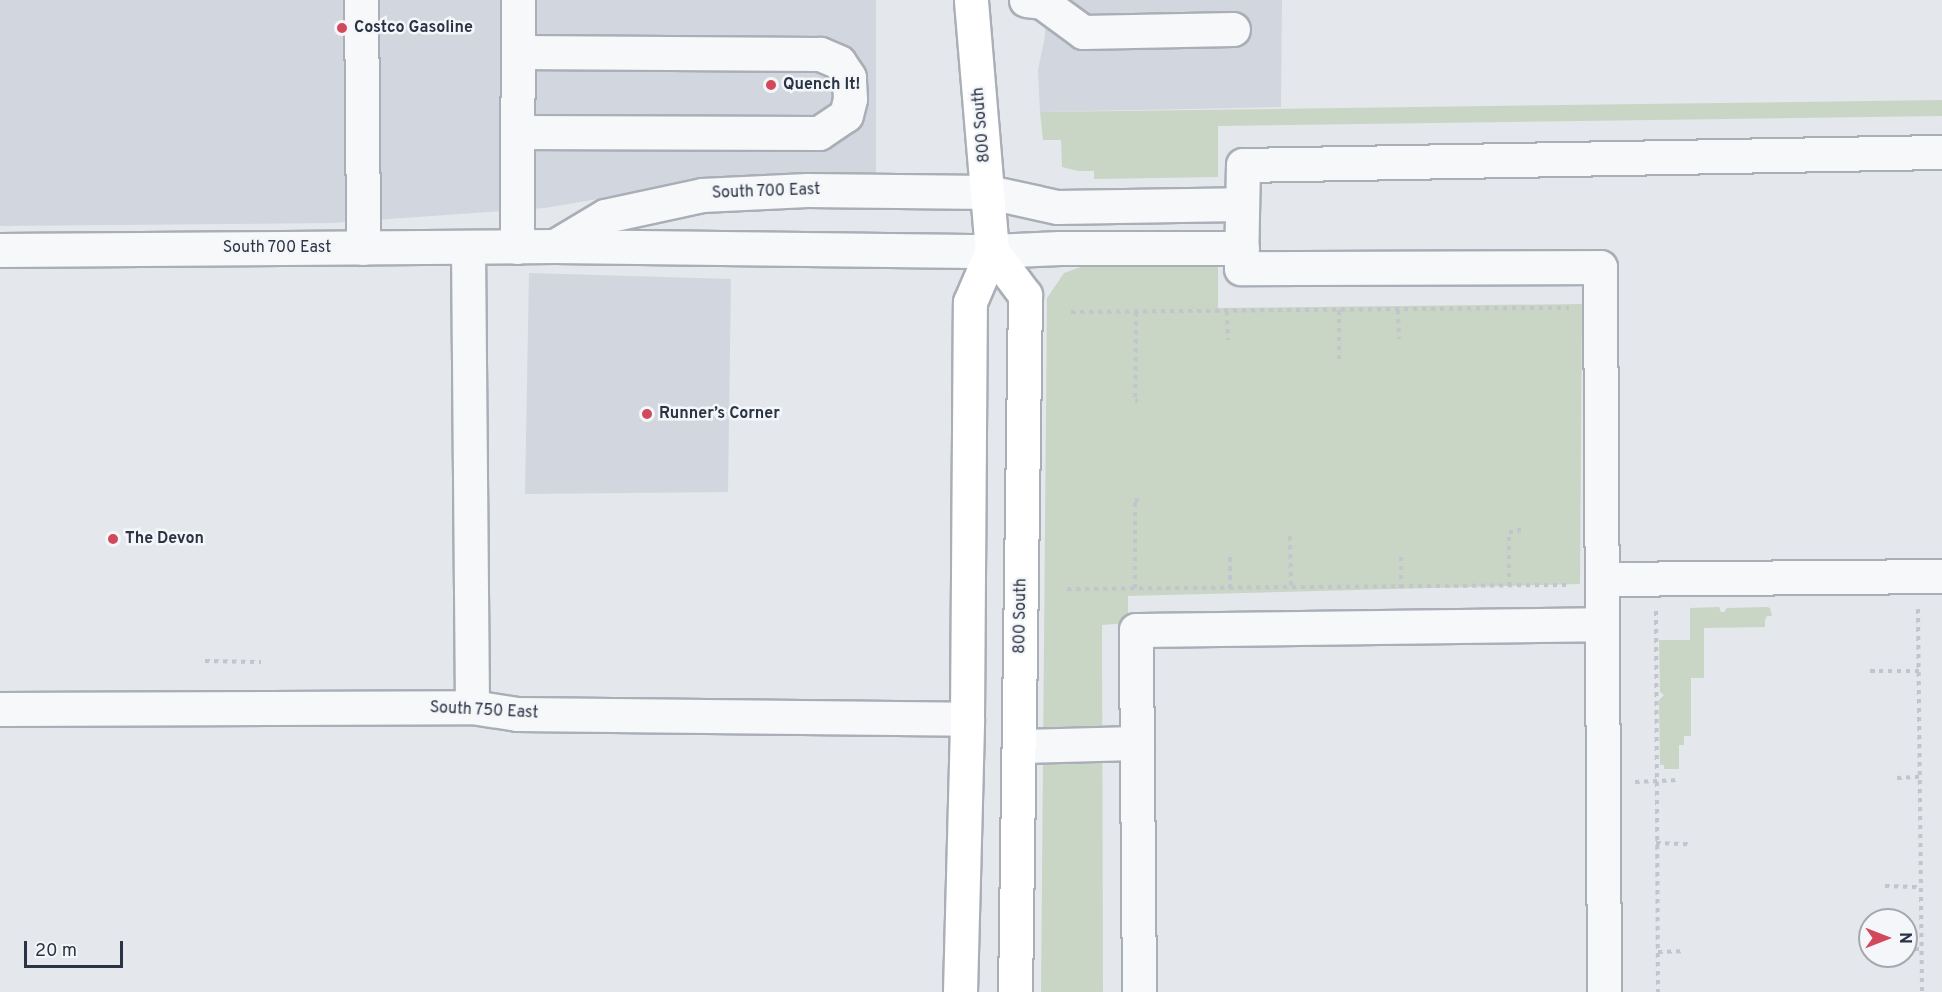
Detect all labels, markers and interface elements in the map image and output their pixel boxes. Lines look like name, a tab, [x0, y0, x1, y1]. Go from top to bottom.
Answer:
place label: Costco Gasoline	[354, 18, 473, 38]
marker: Costco Gasoline	[335, 21, 349, 35]
place label: Quench It!	[783, 75, 860, 95]
marker: Quench It!	[764, 78, 778, 92]
street label: 800 South	[969, 86, 995, 164]
street label: South 700 East	[711, 181, 821, 203]
street label: South 700 East	[222, 238, 332, 258]
place label: Runner’s Corner	[659, 404, 780, 424]
marker: Runner’s Corner	[640, 407, 654, 421]
place label: The Devon	[125, 529, 204, 549]
marker: The Devon	[106, 532, 120, 546]
street label: 800 South	[1011, 578, 1031, 654]
street label: South 750 East	[429, 699, 539, 723]
north arrow	[1858, 908, 1918, 968]
scale bar	[27, 929, 126, 967]
text: N	[1894, 932, 1914, 944]
text: 20 m	[35, 940, 77, 963]

